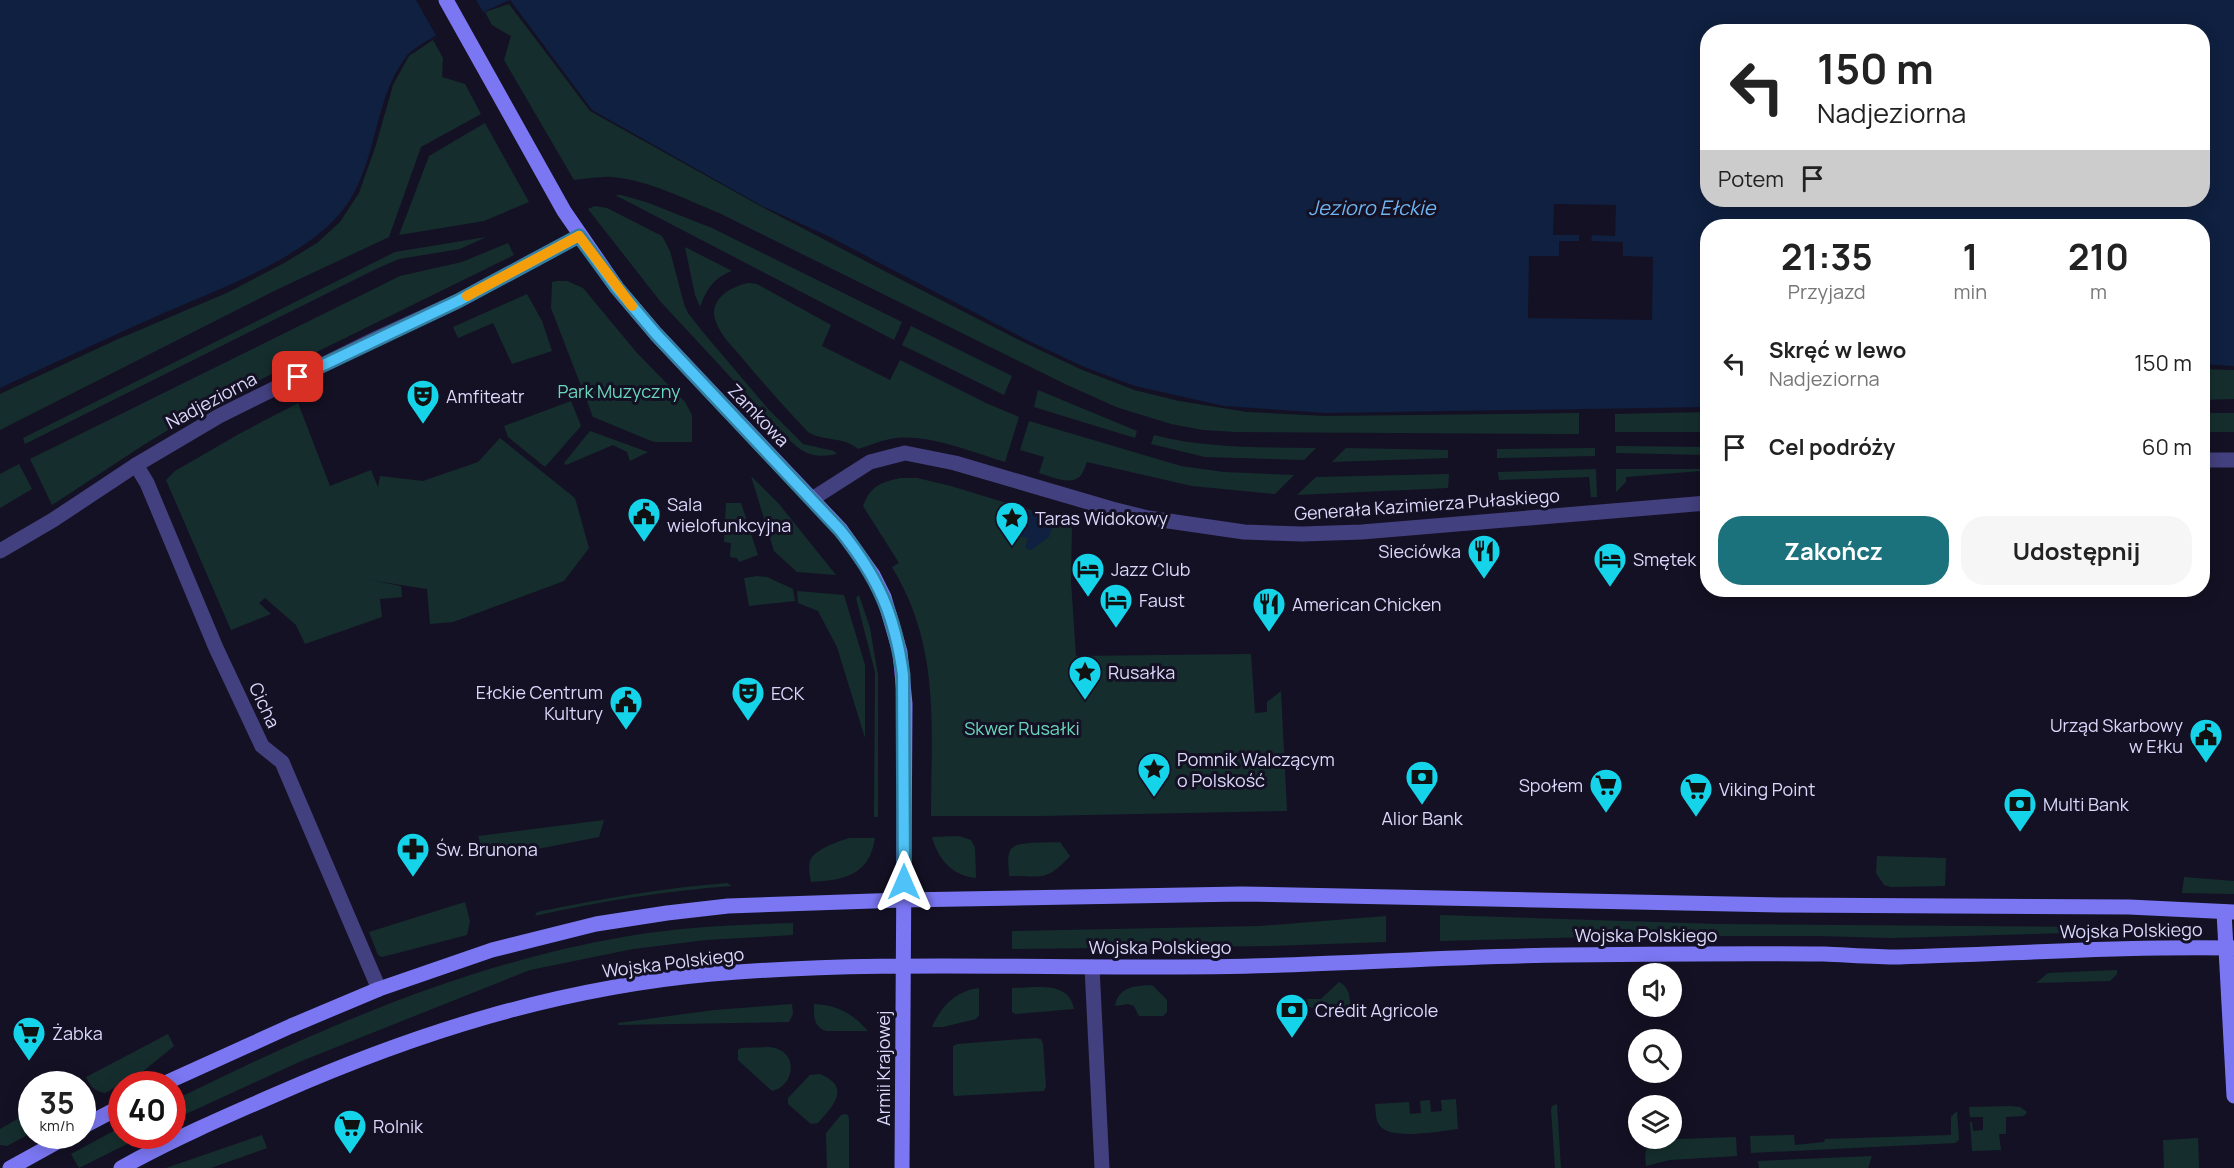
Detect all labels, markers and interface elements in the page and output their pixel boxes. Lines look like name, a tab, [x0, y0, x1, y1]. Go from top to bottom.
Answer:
text: 150 m	[1817, 39, 1934, 97]
icon: left	[1718, 48, 1796, 126]
text: Nadjeziorna	[1817, 94, 1966, 131]
icon: arrive	[1796, 162, 1829, 195]
text: Potem	[1718, 164, 1784, 194]
water label: Jezioro Ełckie	[1309, 194, 1437, 221]
text: 21:35	[1781, 232, 1873, 281]
text: 1	[1962, 232, 1978, 281]
text: 210	[2068, 232, 2129, 281]
text: Przyjazd	[1788, 278, 1866, 305]
text: min	[1954, 278, 1987, 305]
text: m	[2090, 278, 2107, 305]
text: Skręć w lewo	[1769, 335, 1906, 365]
icon: left	[1718, 347, 1751, 380]
text: 150 m	[2134, 348, 2192, 378]
pin	[272, 351, 323, 402]
icon: arrive	[281, 360, 314, 393]
text: Nadjeziorna	[1769, 365, 1880, 392]
street label: Nadjeziorna	[161, 366, 261, 434]
theatre icon: Amfiteatr	[405, 378, 441, 425]
street label: Zamkowa	[723, 378, 795, 452]
park label: Park Muzyczny	[558, 379, 681, 403]
place label: Amfiteatr	[446, 384, 525, 408]
icon: arrive	[1718, 431, 1751, 464]
text: Cel podróży	[1769, 432, 1895, 462]
text: 60 m	[2142, 432, 2192, 462]
street label: Generała Kazimierza Pułaskiego	[1293, 483, 1561, 525]
place label: Sala wielofunkcyjna	[667, 492, 791, 537]
public building icon: Sala wielofunkcyjna	[626, 496, 662, 543]
place icon: Taras Widokowy	[994, 500, 1030, 547]
place label: Taras Widokowy	[1035, 506, 1168, 530]
button: Zakończ	[1718, 516, 1949, 585]
button: Udostępnij	[1961, 516, 2192, 585]
restaurant icon: Sieciówka	[1466, 533, 1502, 580]
place label: Sieciówka	[1378, 539, 1461, 563]
hotel icon: Smętek	[1592, 541, 1628, 588]
place label: Smętek	[1633, 547, 1697, 571]
hotel icon: Jazz Club	[1070, 551, 1106, 598]
place label: Jazz Club	[1111, 557, 1190, 581]
hotel icon: Faust	[1098, 582, 1134, 629]
restaurant icon: American Chicken	[1251, 586, 1287, 633]
place label: Faust	[1139, 588, 1185, 612]
place label: American Chicken	[1292, 592, 1441, 616]
place icon: Rusałka	[1067, 654, 1103, 701]
place label: Rusałka	[1108, 660, 1175, 684]
theatre icon: ECK	[730, 675, 766, 722]
street label: Cicha	[244, 678, 286, 732]
place label: Ełckie Centrum Kultury	[476, 680, 603, 725]
place label: ECK	[771, 681, 805, 705]
public building icon: Ełckie Centrum Kultury	[608, 684, 644, 731]
place label: Urząd Skarbowy w Ełku	[2050, 713, 2183, 758]
park label: Skwer Rusałki	[964, 716, 1080, 740]
public building icon: Urząd Skarbowy w Ełku	[2188, 717, 2224, 764]
place label: Pomnik Walczącym o Polskość	[1177, 747, 1335, 792]
place icon: Pomnik Walczącym o Polskość	[1136, 751, 1172, 798]
bank icon: Alior Bank	[1404, 759, 1440, 806]
supermarket icon: Społem	[1588, 767, 1624, 814]
supermarket icon: Viking Point	[1678, 771, 1714, 818]
place label: Społem	[1519, 773, 1583, 797]
place label: Viking Point	[1719, 777, 1815, 801]
bank icon: Multi Bank	[2002, 786, 2038, 833]
place label: Multi Bank	[2043, 792, 2130, 816]
place label: Alior Bank	[1381, 806, 1464, 830]
pharmacy icon: Św. Brunona	[395, 831, 431, 878]
place label: Św. Brunona	[436, 837, 538, 861]
position arrow	[872, 850, 936, 914]
street label: Wojska Polskiego	[2059, 917, 2203, 943]
street label: Wojska Polskiego	[1575, 923, 1717, 947]
street label: Wojska Polskiego	[1089, 935, 1231, 959]
street label: Wojska Polskiego	[601, 941, 745, 983]
map controls	[1628, 963, 1682, 1149]
button: sound	[1628, 963, 1682, 1017]
bank icon: Crédit Agricole	[1274, 992, 1310, 1039]
place label: Crédit Agricole	[1315, 998, 1438, 1022]
street label: Armii Krajowej	[871, 1010, 895, 1126]
supermarket icon: Żabka	[11, 1015, 47, 1062]
place label: Żabka	[52, 1021, 103, 1045]
button: search	[1628, 1029, 1682, 1083]
speed limit sign: 40	[108, 1071, 186, 1149]
text: 35	[39, 1082, 75, 1123]
button: layers	[1628, 1095, 1682, 1149]
supermarket icon: Rolnik	[332, 1108, 368, 1155]
place label: Rolnik	[373, 1114, 424, 1138]
text: km/h	[40, 1115, 74, 1136]

